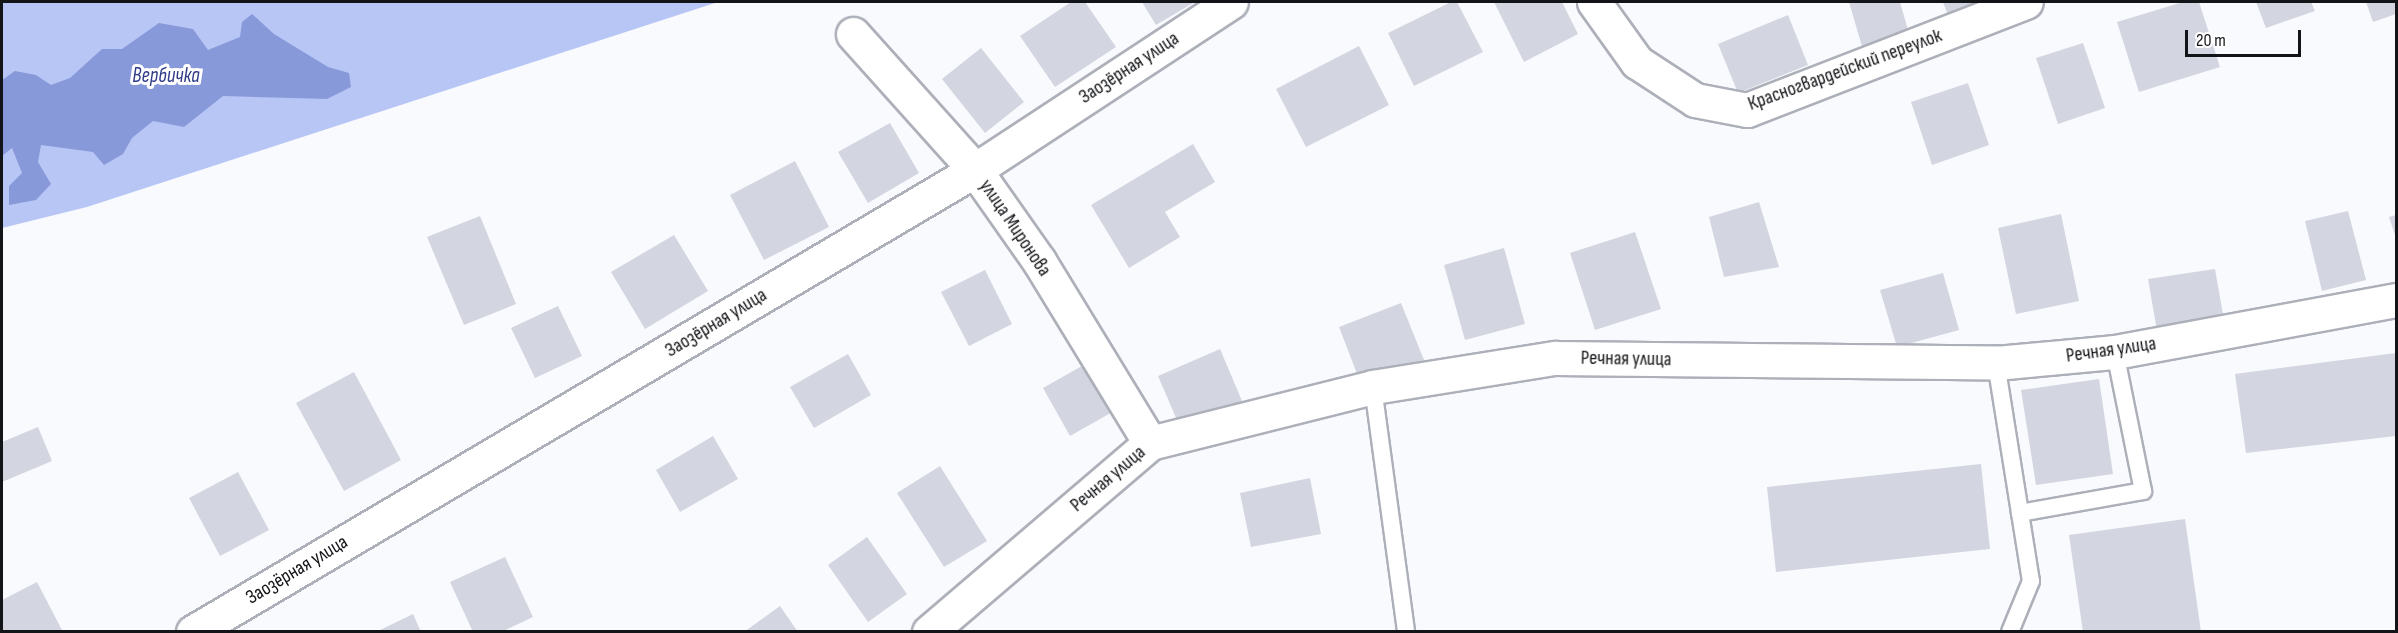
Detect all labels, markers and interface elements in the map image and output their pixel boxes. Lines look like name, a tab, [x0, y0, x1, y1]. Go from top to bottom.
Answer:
scale bar	[2188, 18, 2304, 56]
street label: Красногвардейский переулок	[1745, 24, 1945, 116]
street label: Заозёрная улица	[1075, 27, 1183, 109]
text: 20 m	[2196, 30, 2226, 51]
water label: Вербичка	[132, 63, 200, 89]
street label: улица Миронова	[974, 175, 1056, 281]
street label: Заозёрная улица	[661, 283, 771, 363]
street label: Речная улица	[2064, 332, 2158, 368]
street label: Речная улица	[1580, 346, 1672, 372]
street label: Речная улица	[1066, 441, 1150, 517]
street label: Заозёрная улица	[242, 530, 352, 610]

